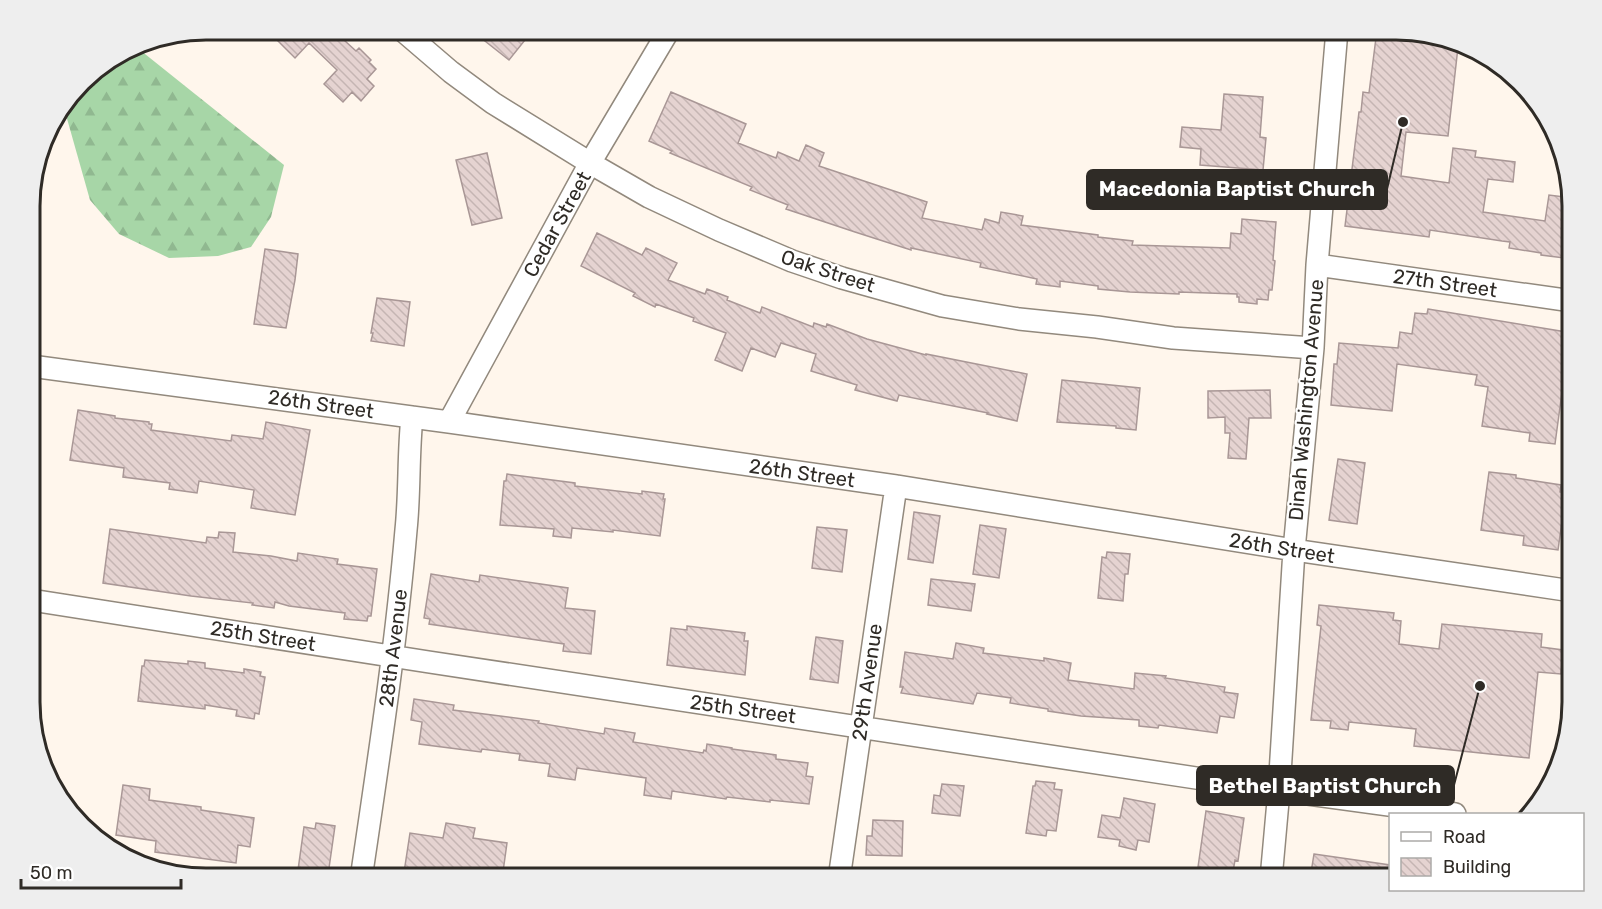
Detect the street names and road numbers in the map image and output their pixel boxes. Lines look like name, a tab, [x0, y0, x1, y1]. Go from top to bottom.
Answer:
street label: Cedar Street	[518, 167, 596, 281]
street label: Oak Street	[778, 245, 878, 298]
street label: 27th Street	[1391, 264, 1499, 302]
street label: Dinah Washington Avenue	[1283, 278, 1329, 522]
street label: 26th Street	[267, 385, 376, 423]
street label: 26th Street	[748, 454, 857, 492]
street label: 26th Street	[1228, 528, 1337, 568]
street label: 28th Avenue	[374, 588, 412, 708]
street label: 25th Street	[209, 616, 318, 656]
street label: 29th Avenue	[847, 622, 887, 742]
street label: 25th Street	[689, 690, 797, 728]

